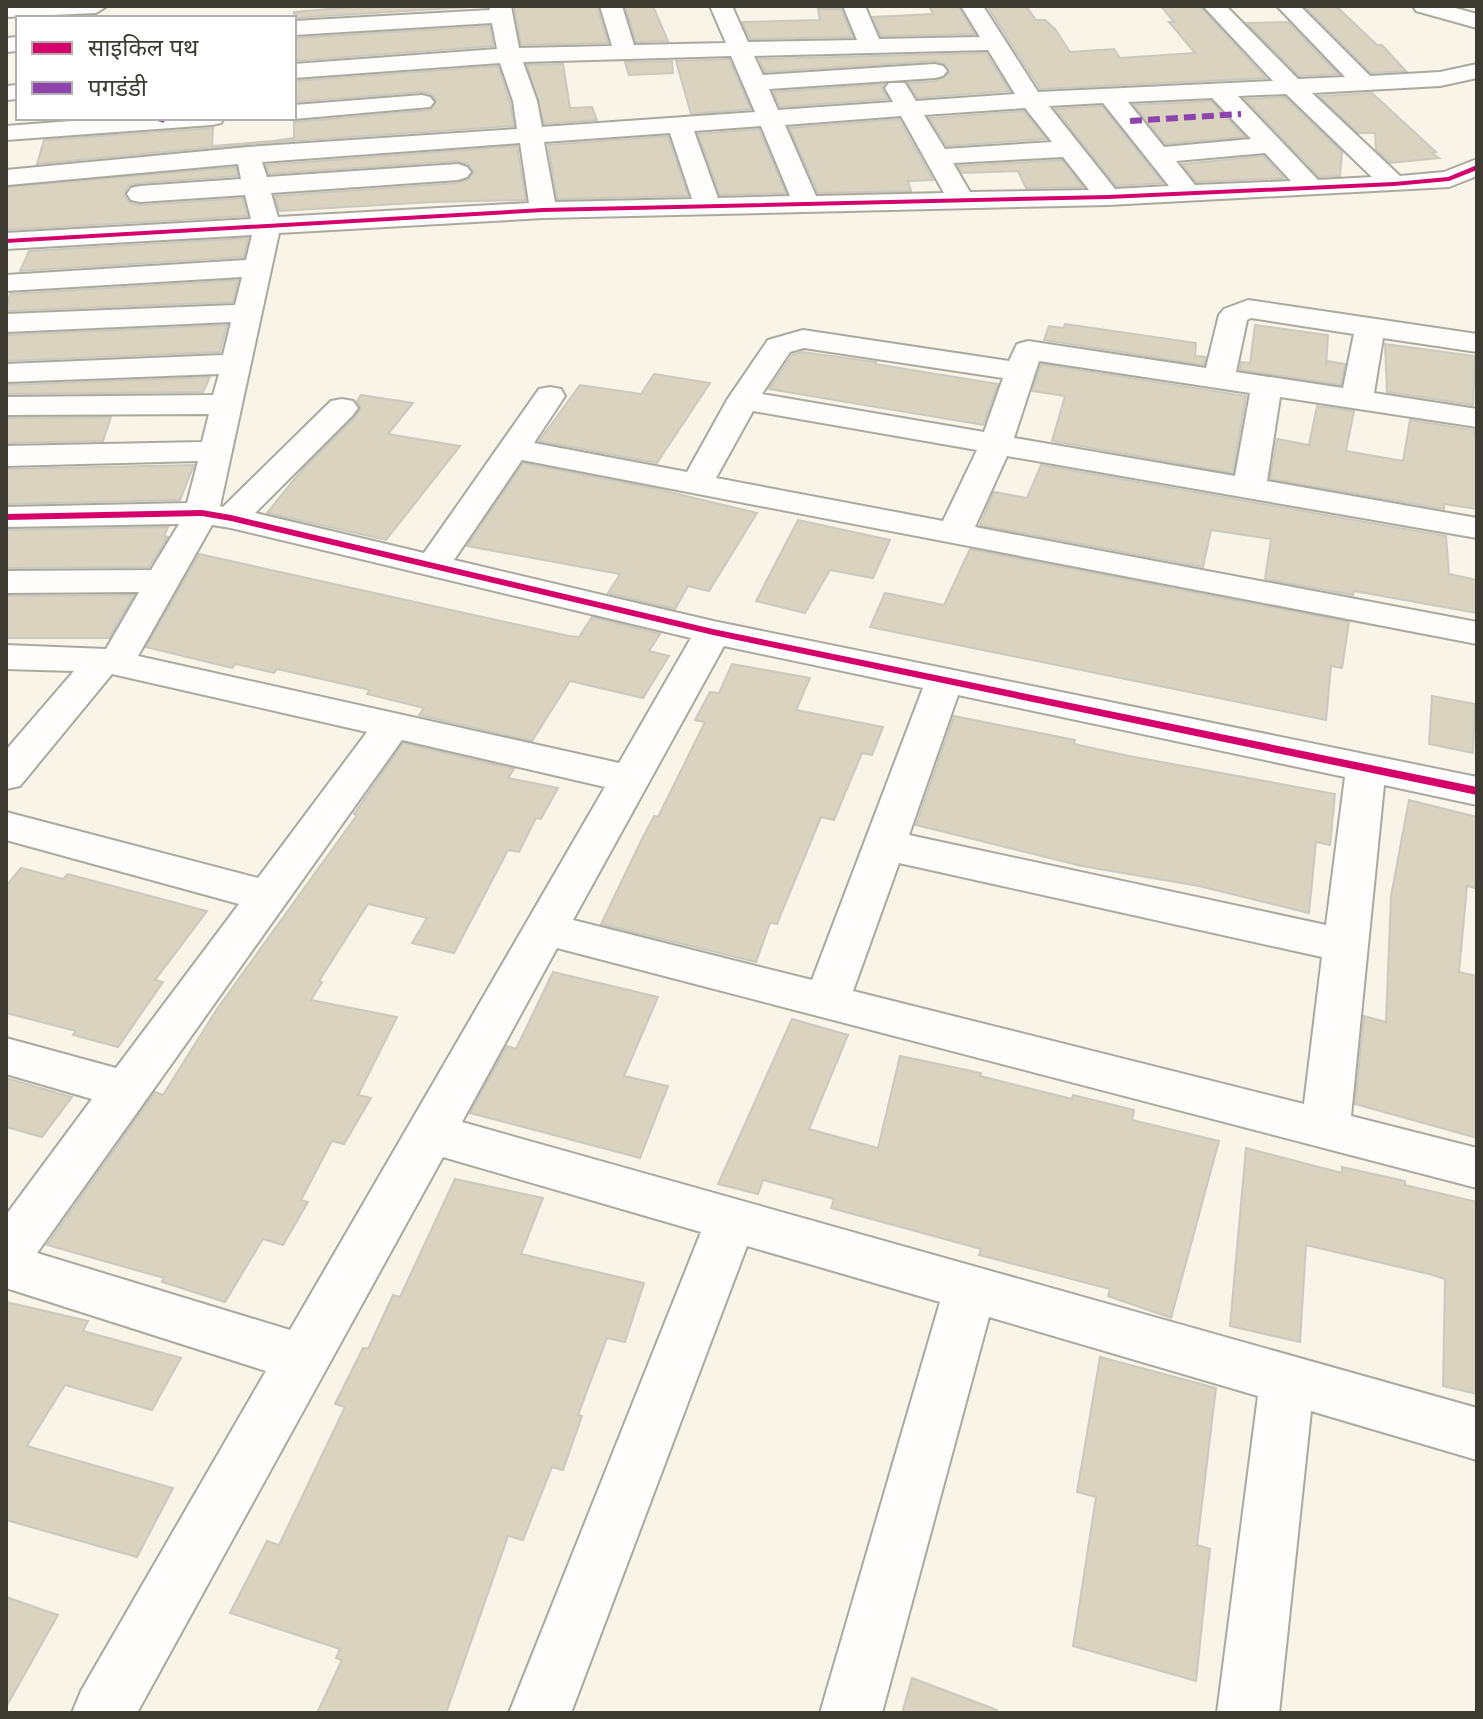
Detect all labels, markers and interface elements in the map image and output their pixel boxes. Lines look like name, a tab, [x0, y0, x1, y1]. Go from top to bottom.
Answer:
legend	[16, 16, 296, 120]
text: साइकिल पथ	[88, 32, 199, 62]
text: पगडंडी	[88, 72, 148, 102]

